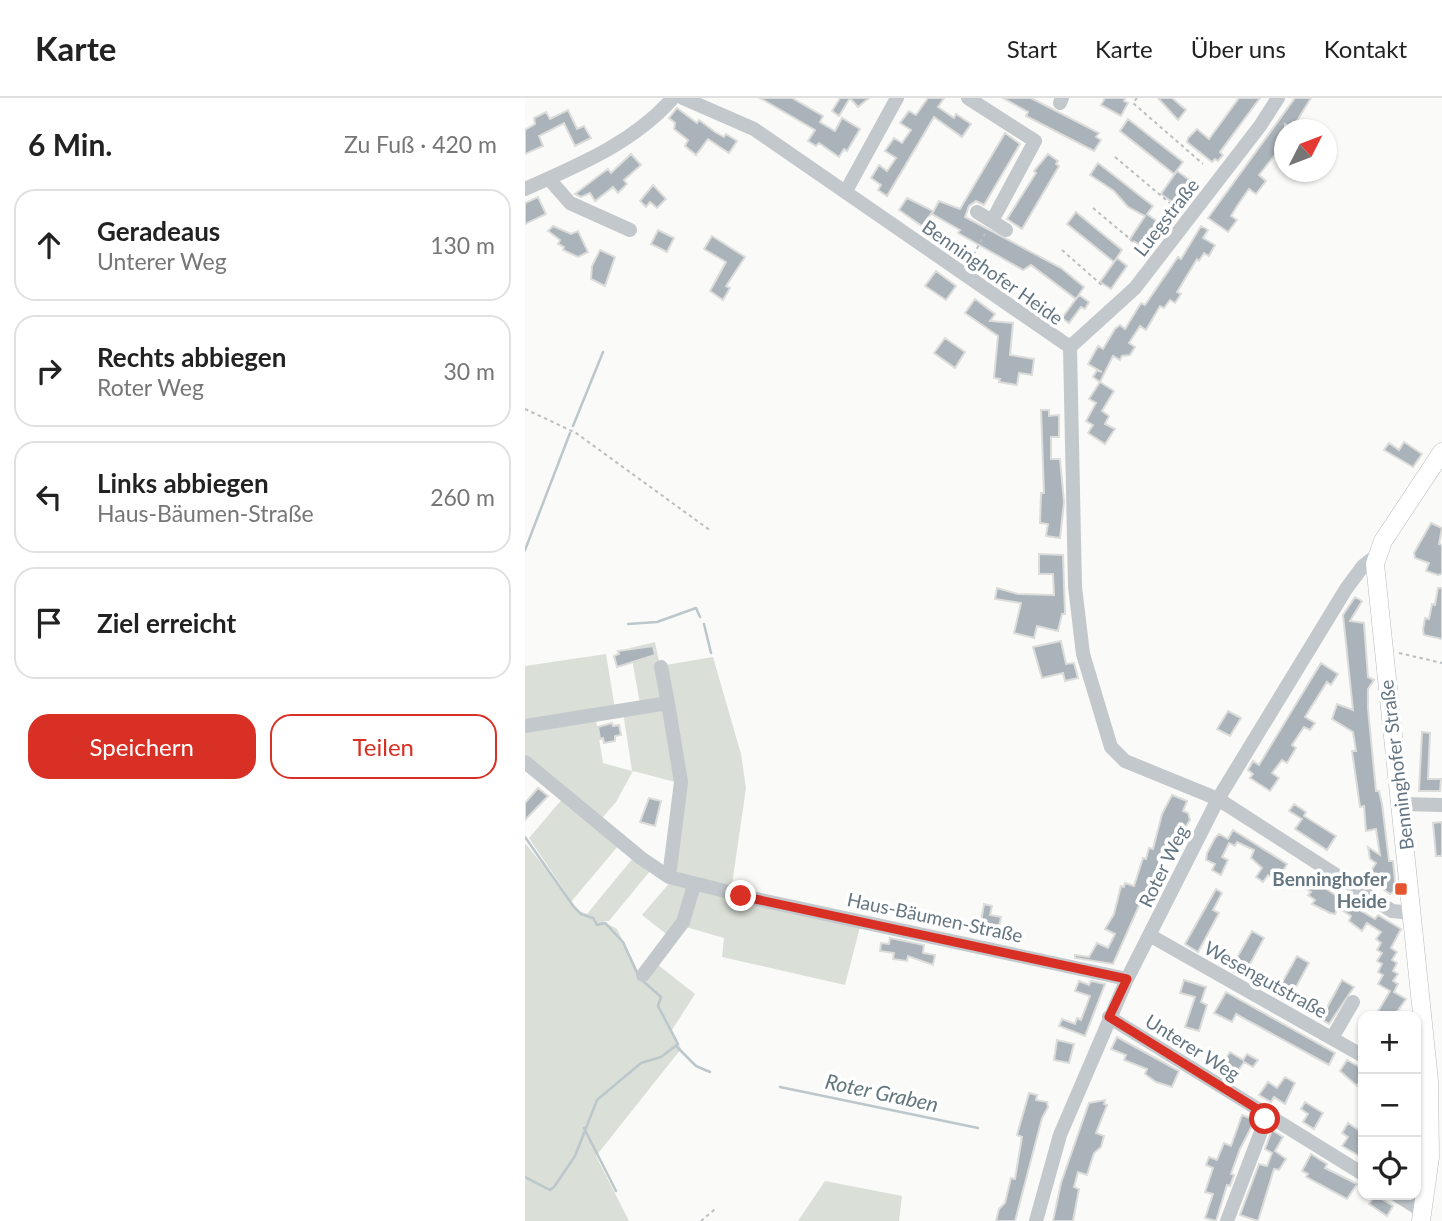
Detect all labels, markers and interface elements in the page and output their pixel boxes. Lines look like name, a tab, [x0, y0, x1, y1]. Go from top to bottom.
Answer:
text: Karte	[35, 28, 116, 68]
text: Start	[1007, 34, 1057, 63]
text: Karte	[1095, 34, 1153, 63]
text: Über uns	[1191, 34, 1286, 63]
text: Kontakt	[1324, 34, 1407, 63]
north arrow	[1274, 119, 1337, 182]
text: 6 Min.	[28, 126, 113, 162]
text: Zu Fuß · 420 m	[344, 130, 497, 158]
street label: Luegstraße	[1129, 174, 1203, 260]
text: Geradeaus	[97, 215, 220, 247]
street label: Benninghofer Heide	[918, 215, 1068, 329]
icon: ahead	[30, 226, 68, 264]
text: 130 m	[430, 231, 495, 259]
text: Unterer Weg	[97, 247, 227, 275]
text: Rechts abbiegen	[97, 341, 286, 373]
icon: right	[30, 352, 68, 390]
text: 30 m	[444, 357, 495, 385]
text: Roter Weg	[97, 373, 204, 401]
text: Links abbiegen	[97, 467, 269, 499]
icon: left	[30, 478, 68, 516]
text: 260 m	[430, 483, 495, 511]
text: Haus-Bäumen-Straße	[97, 499, 314, 527]
icon: arrive	[30, 604, 68, 642]
text: Ziel erreicht	[97, 607, 236, 639]
street label: Benninghofer Straße	[1374, 679, 1418, 851]
button: Speichern	[28, 714, 256, 779]
button: Teilen	[270, 714, 497, 779]
street label: Roter Weg	[1133, 821, 1193, 911]
place label: Benninghofer Heide	[1272, 867, 1388, 912]
route end	[725, 880, 756, 911]
marker: Benninghofer Heide	[1393, 881, 1409, 897]
street label: Haus-Bäumen-Straße	[845, 887, 1025, 947]
street label: Wesengutstraße	[1200, 936, 1332, 1022]
street label: Unterer Weg	[1141, 1009, 1245, 1085]
map controls	[1358, 1011, 1421, 1200]
button: +	[1358, 1011, 1421, 1074]
water label: Roter Graben	[823, 1068, 941, 1116]
button: −	[1358, 1074, 1421, 1137]
route start	[1249, 1103, 1280, 1134]
button: locate	[1358, 1137, 1421, 1200]

